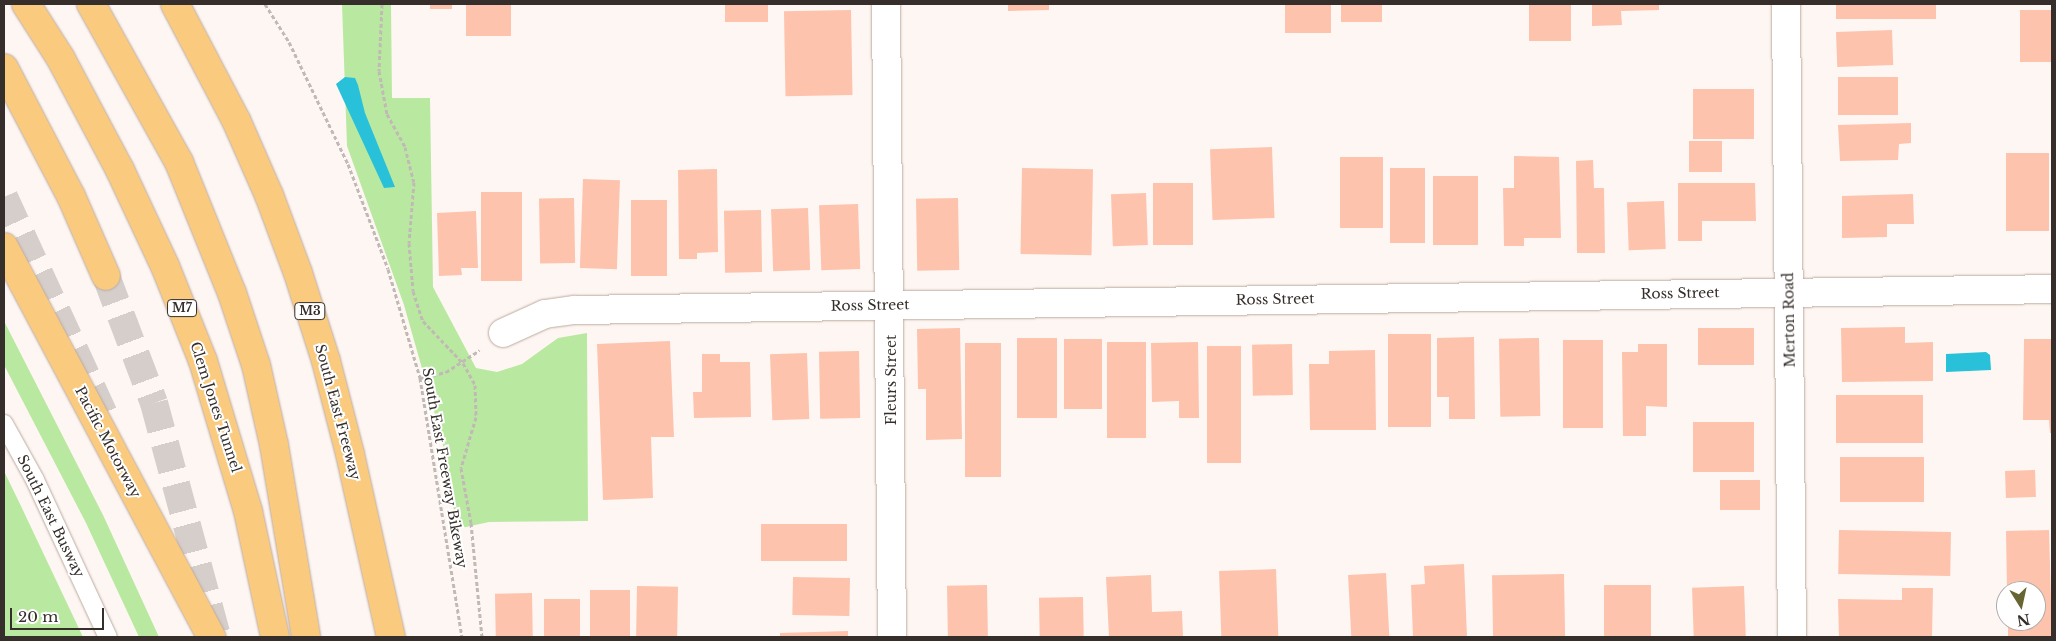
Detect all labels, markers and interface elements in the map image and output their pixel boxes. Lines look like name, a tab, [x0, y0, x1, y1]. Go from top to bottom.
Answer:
street label: Merton Road	[1780, 272, 1798, 368]
street label: Ross Street	[1640, 284, 1720, 302]
street label: Ross Street	[1235, 290, 1315, 308]
street label: Ross Street	[830, 296, 910, 314]
road number: M7	[167, 298, 197, 318]
road number: M3	[294, 302, 326, 321]
street label: Fleurs Street	[883, 335, 899, 425]
street label: Clem Jones Tunnel	[187, 339, 245, 475]
street label: South East Freeway	[312, 342, 364, 482]
street label: South East Freeway Bikeway	[419, 366, 471, 570]
street label: Pacific Motorway	[72, 384, 144, 500]
street label: South East Busway	[14, 452, 88, 580]
north arrow	[1996, 581, 2046, 631]
scale bar	[12, 598, 106, 630]
text: 20 m	[18, 607, 58, 626]
text: N	[2015, 610, 2031, 630]

